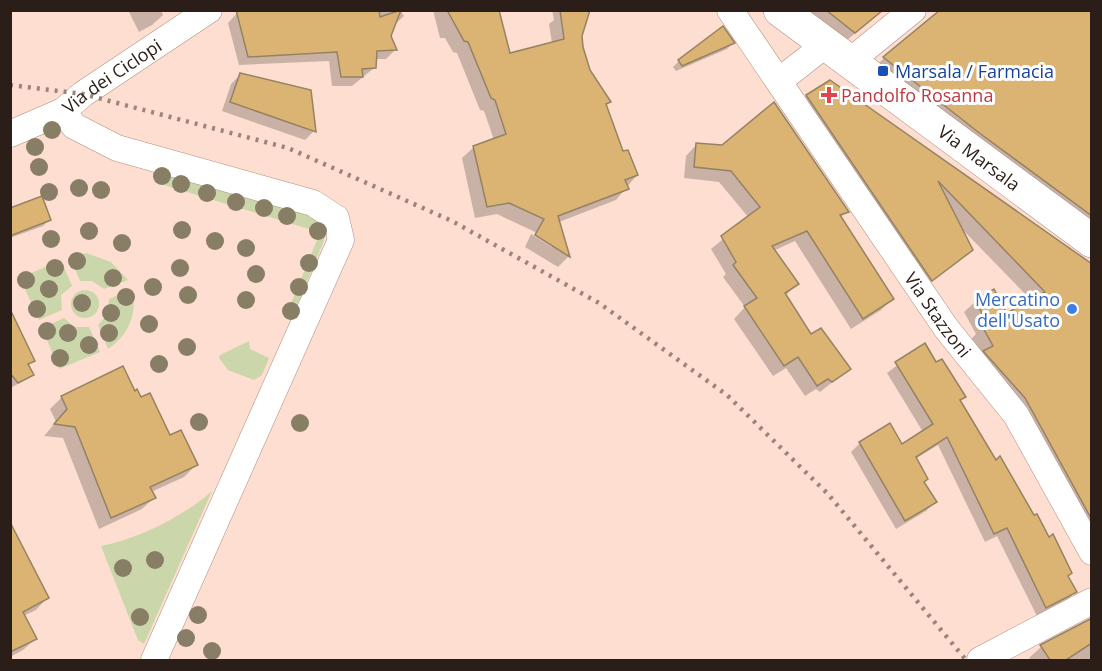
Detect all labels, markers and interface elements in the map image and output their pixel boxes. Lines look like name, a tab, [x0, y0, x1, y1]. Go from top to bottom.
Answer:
street label: Via dei Ciclopi	[57, 33, 166, 119]
place label: Marsala / Farmacia	[895, 59, 1054, 83]
marker: Marsala / Farmacia	[876, 64, 890, 78]
place label: Pandolfo Rosanna	[841, 83, 993, 107]
marker: Pandolfo Rosanna	[822, 88, 836, 102]
street label: Via Marsala	[933, 119, 1025, 196]
street label: Via Stazzoni	[899, 267, 977, 362]
place label: Mercatino dell'Usato	[975, 287, 1060, 332]
marker: Mercatino dell'Usato	[1065, 302, 1079, 316]

